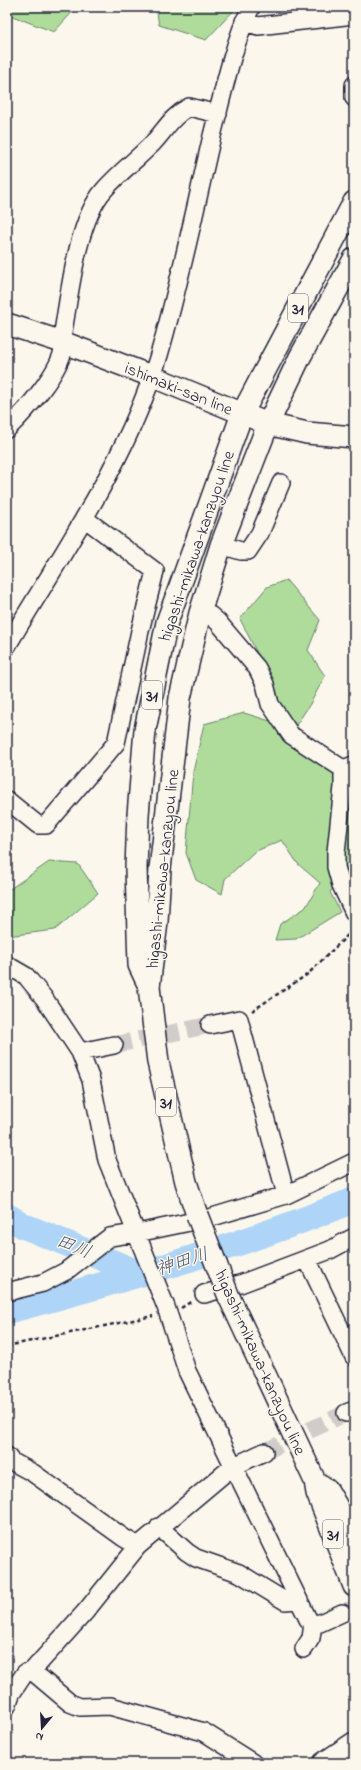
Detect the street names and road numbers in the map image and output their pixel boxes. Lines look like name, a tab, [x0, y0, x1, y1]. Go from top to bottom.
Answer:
road number: 31	[288, 294, 308, 322]
street label: ishimaki-san line	[121, 356, 237, 423]
street label: higashi-mikawa-kanzyou line	[153, 447, 244, 646]
road number: 31	[142, 681, 162, 709]
street label: higashi-mikawa-kanzyou line	[141, 768, 188, 970]
road number: 31	[156, 1088, 176, 1116]
street label: higashi-mikawa-kanzyou line	[206, 1266, 312, 1460]
road number: 31	[323, 1520, 343, 1548]

